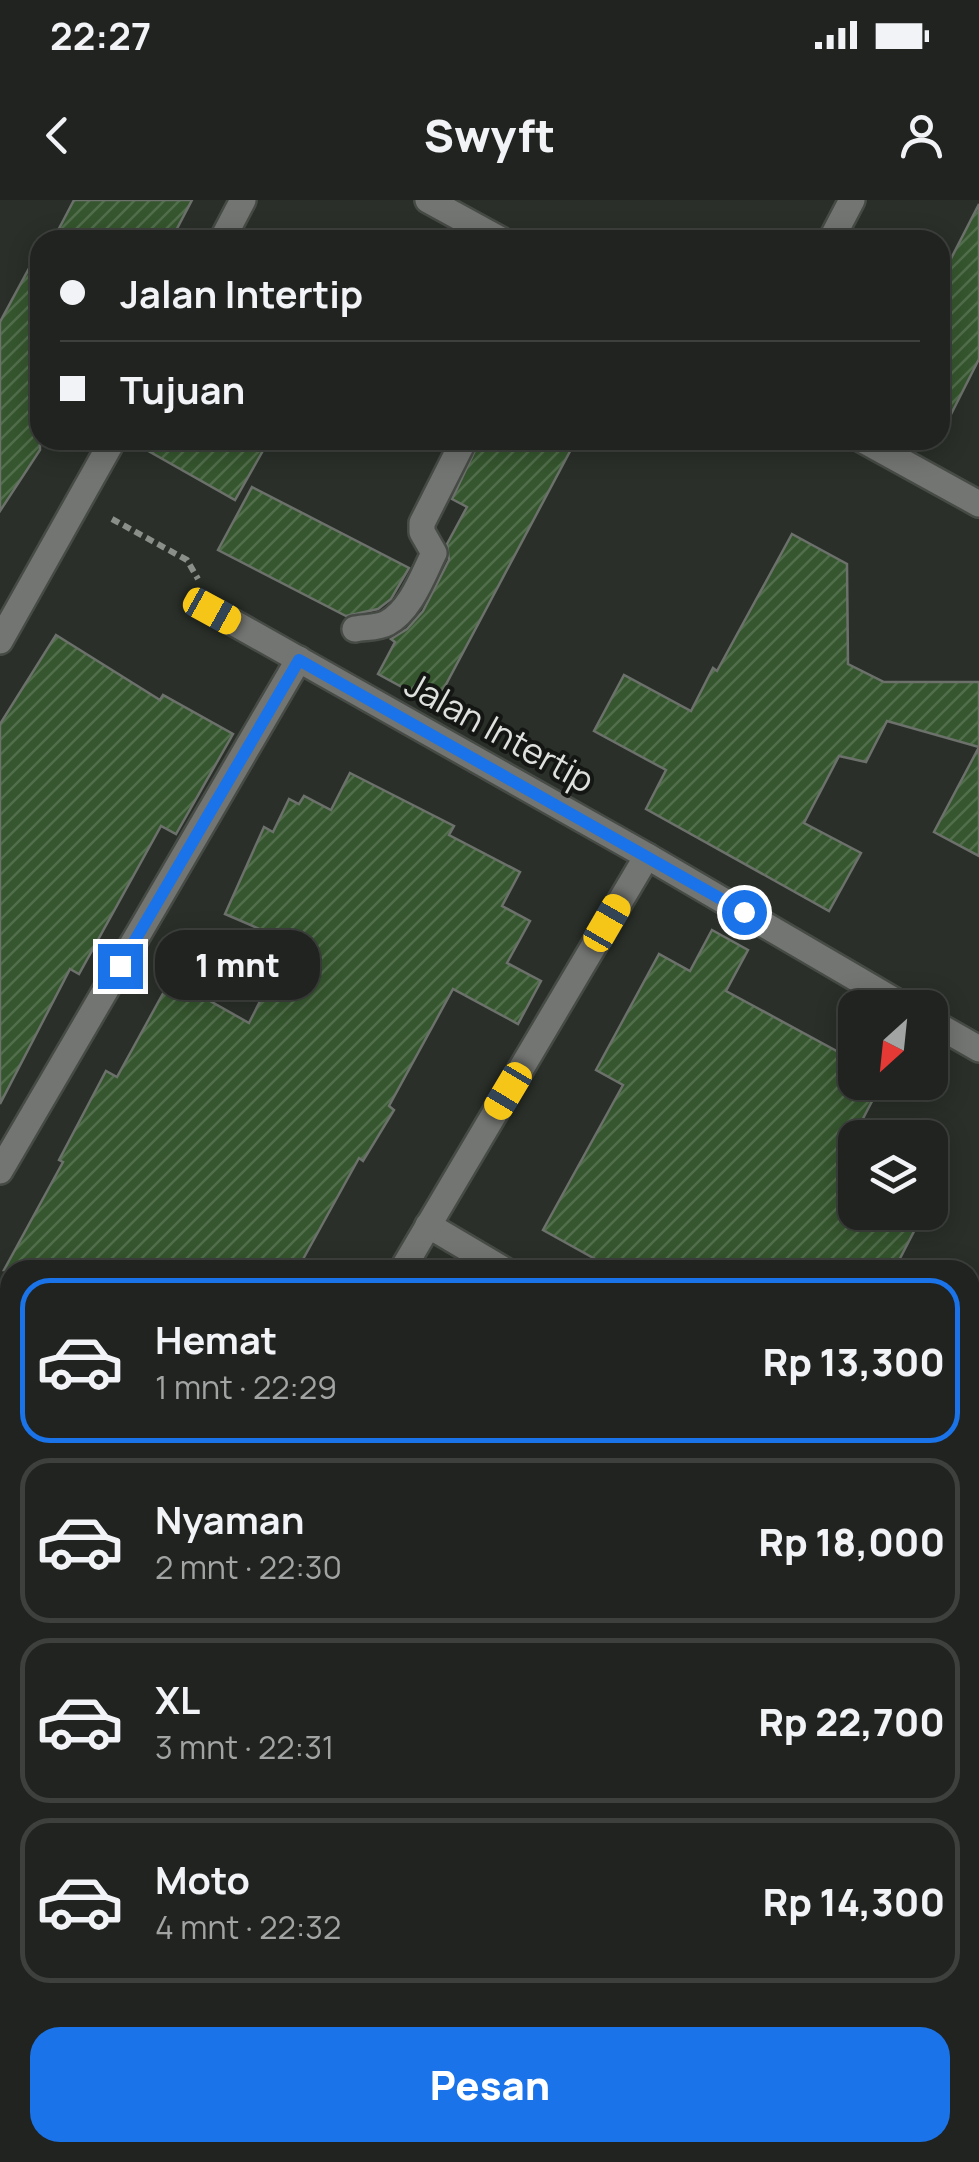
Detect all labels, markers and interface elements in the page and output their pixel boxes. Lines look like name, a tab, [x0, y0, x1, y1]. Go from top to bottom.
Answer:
text: 22:27	[50, 9, 151, 61]
text: Swyft	[424, 104, 555, 166]
icon: back	[30, 108, 85, 163]
icon: person	[894, 108, 949, 163]
text: Jalan Intertip	[120, 267, 363, 319]
text: Tujuan	[120, 363, 245, 415]
car	[178, 583, 246, 639]
street label: Jalan Intertip	[397, 660, 603, 804]
car	[579, 890, 635, 956]
route start	[722, 890, 767, 935]
callout: 1 mnt	[155, 931, 320, 1001]
text: 1 mnt	[195, 943, 280, 987]
route end	[98, 944, 143, 989]
north arrow	[838, 990, 948, 1100]
map controls	[838, 990, 948, 1230]
car	[480, 1058, 536, 1124]
button: layers	[838, 1120, 948, 1230]
text: Hemat	[155, 1313, 277, 1365]
icon: car	[35, 1316, 125, 1406]
text: Rp 13,300	[763, 1335, 945, 1387]
text: 1 mnt · 22:29	[155, 1365, 337, 1409]
text: Nyaman	[155, 1493, 305, 1545]
icon: car	[35, 1496, 125, 1586]
text: Rp 18,000	[758, 1515, 945, 1567]
text: 2 mnt · 22:30	[155, 1545, 342, 1589]
text: XL	[155, 1673, 200, 1725]
icon: car	[35, 1676, 125, 1766]
text: Rp 22,700	[758, 1695, 945, 1747]
text: 3 mnt · 22:31	[155, 1725, 334, 1769]
text: Moto	[155, 1853, 250, 1905]
icon: car	[35, 1856, 125, 1946]
text: Rp 14,300	[763, 1875, 945, 1927]
text: 4 mnt · 22:32	[155, 1905, 341, 1949]
button: Pesan	[30, 2027, 950, 2142]

